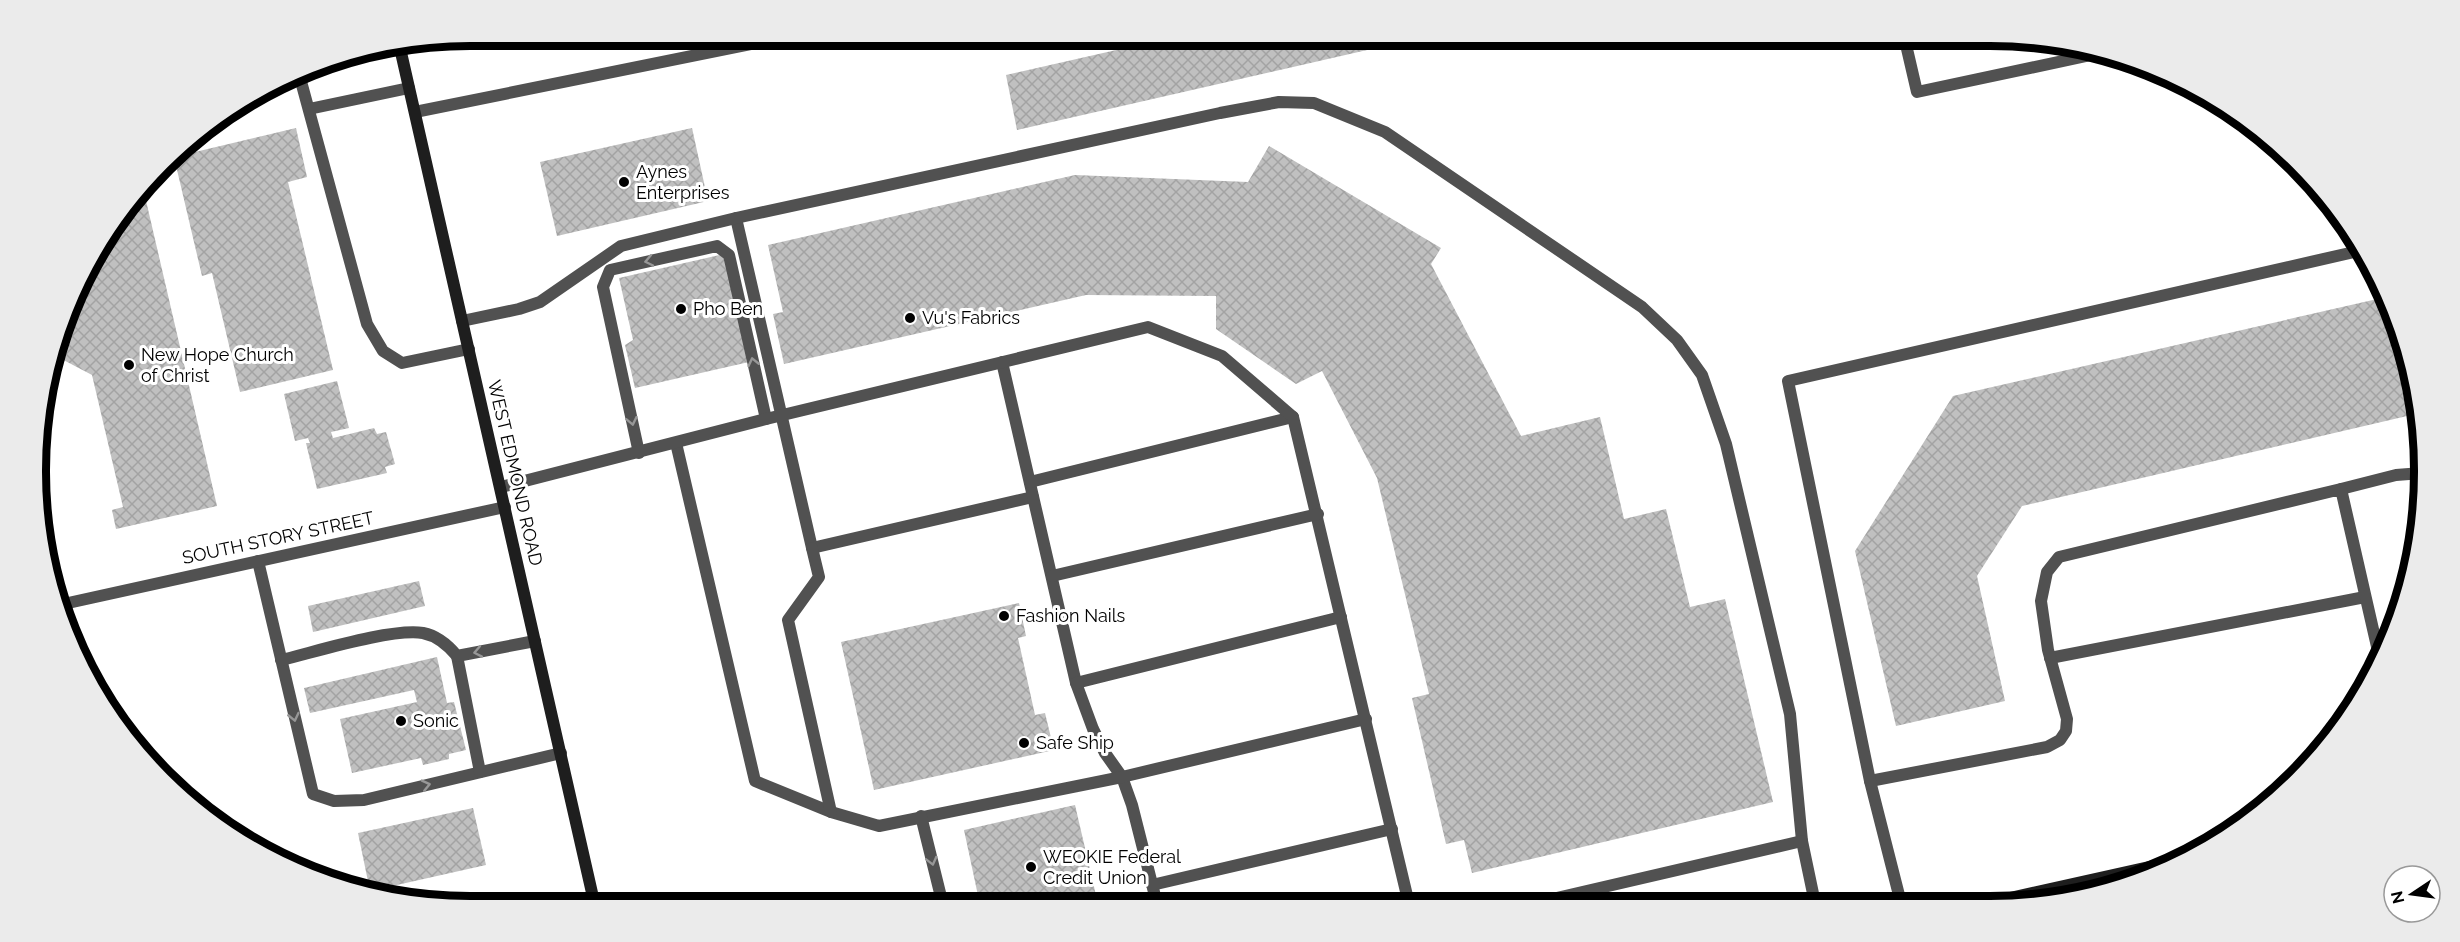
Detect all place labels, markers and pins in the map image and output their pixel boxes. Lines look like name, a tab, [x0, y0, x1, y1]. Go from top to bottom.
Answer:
place label: Aynes Enterprises	[636, 161, 730, 203]
marker: Aynes Enterprises	[617, 175, 631, 189]
place label: Pho Ben	[693, 298, 763, 319]
marker: Pho Ben	[674, 302, 688, 316]
place label: Vu's Fabrics	[922, 307, 1020, 328]
marker: Vu's Fabrics	[903, 311, 917, 325]
place label: New Hope Church of Christ	[141, 344, 294, 386]
marker: New Hope Church of Christ	[122, 358, 136, 372]
place label: Fashion Nails	[1016, 605, 1126, 626]
marker: Fashion Nails	[997, 609, 1011, 623]
place label: Sonic	[413, 710, 459, 731]
marker: Sonic	[394, 714, 408, 728]
place label: Safe Ship	[1036, 732, 1114, 753]
marker: Safe Ship	[1017, 736, 1031, 750]
place label: WEOKIE Federal Credit Union	[1043, 846, 1181, 888]
marker: WEOKIE Federal Credit Union	[1024, 860, 1038, 874]

